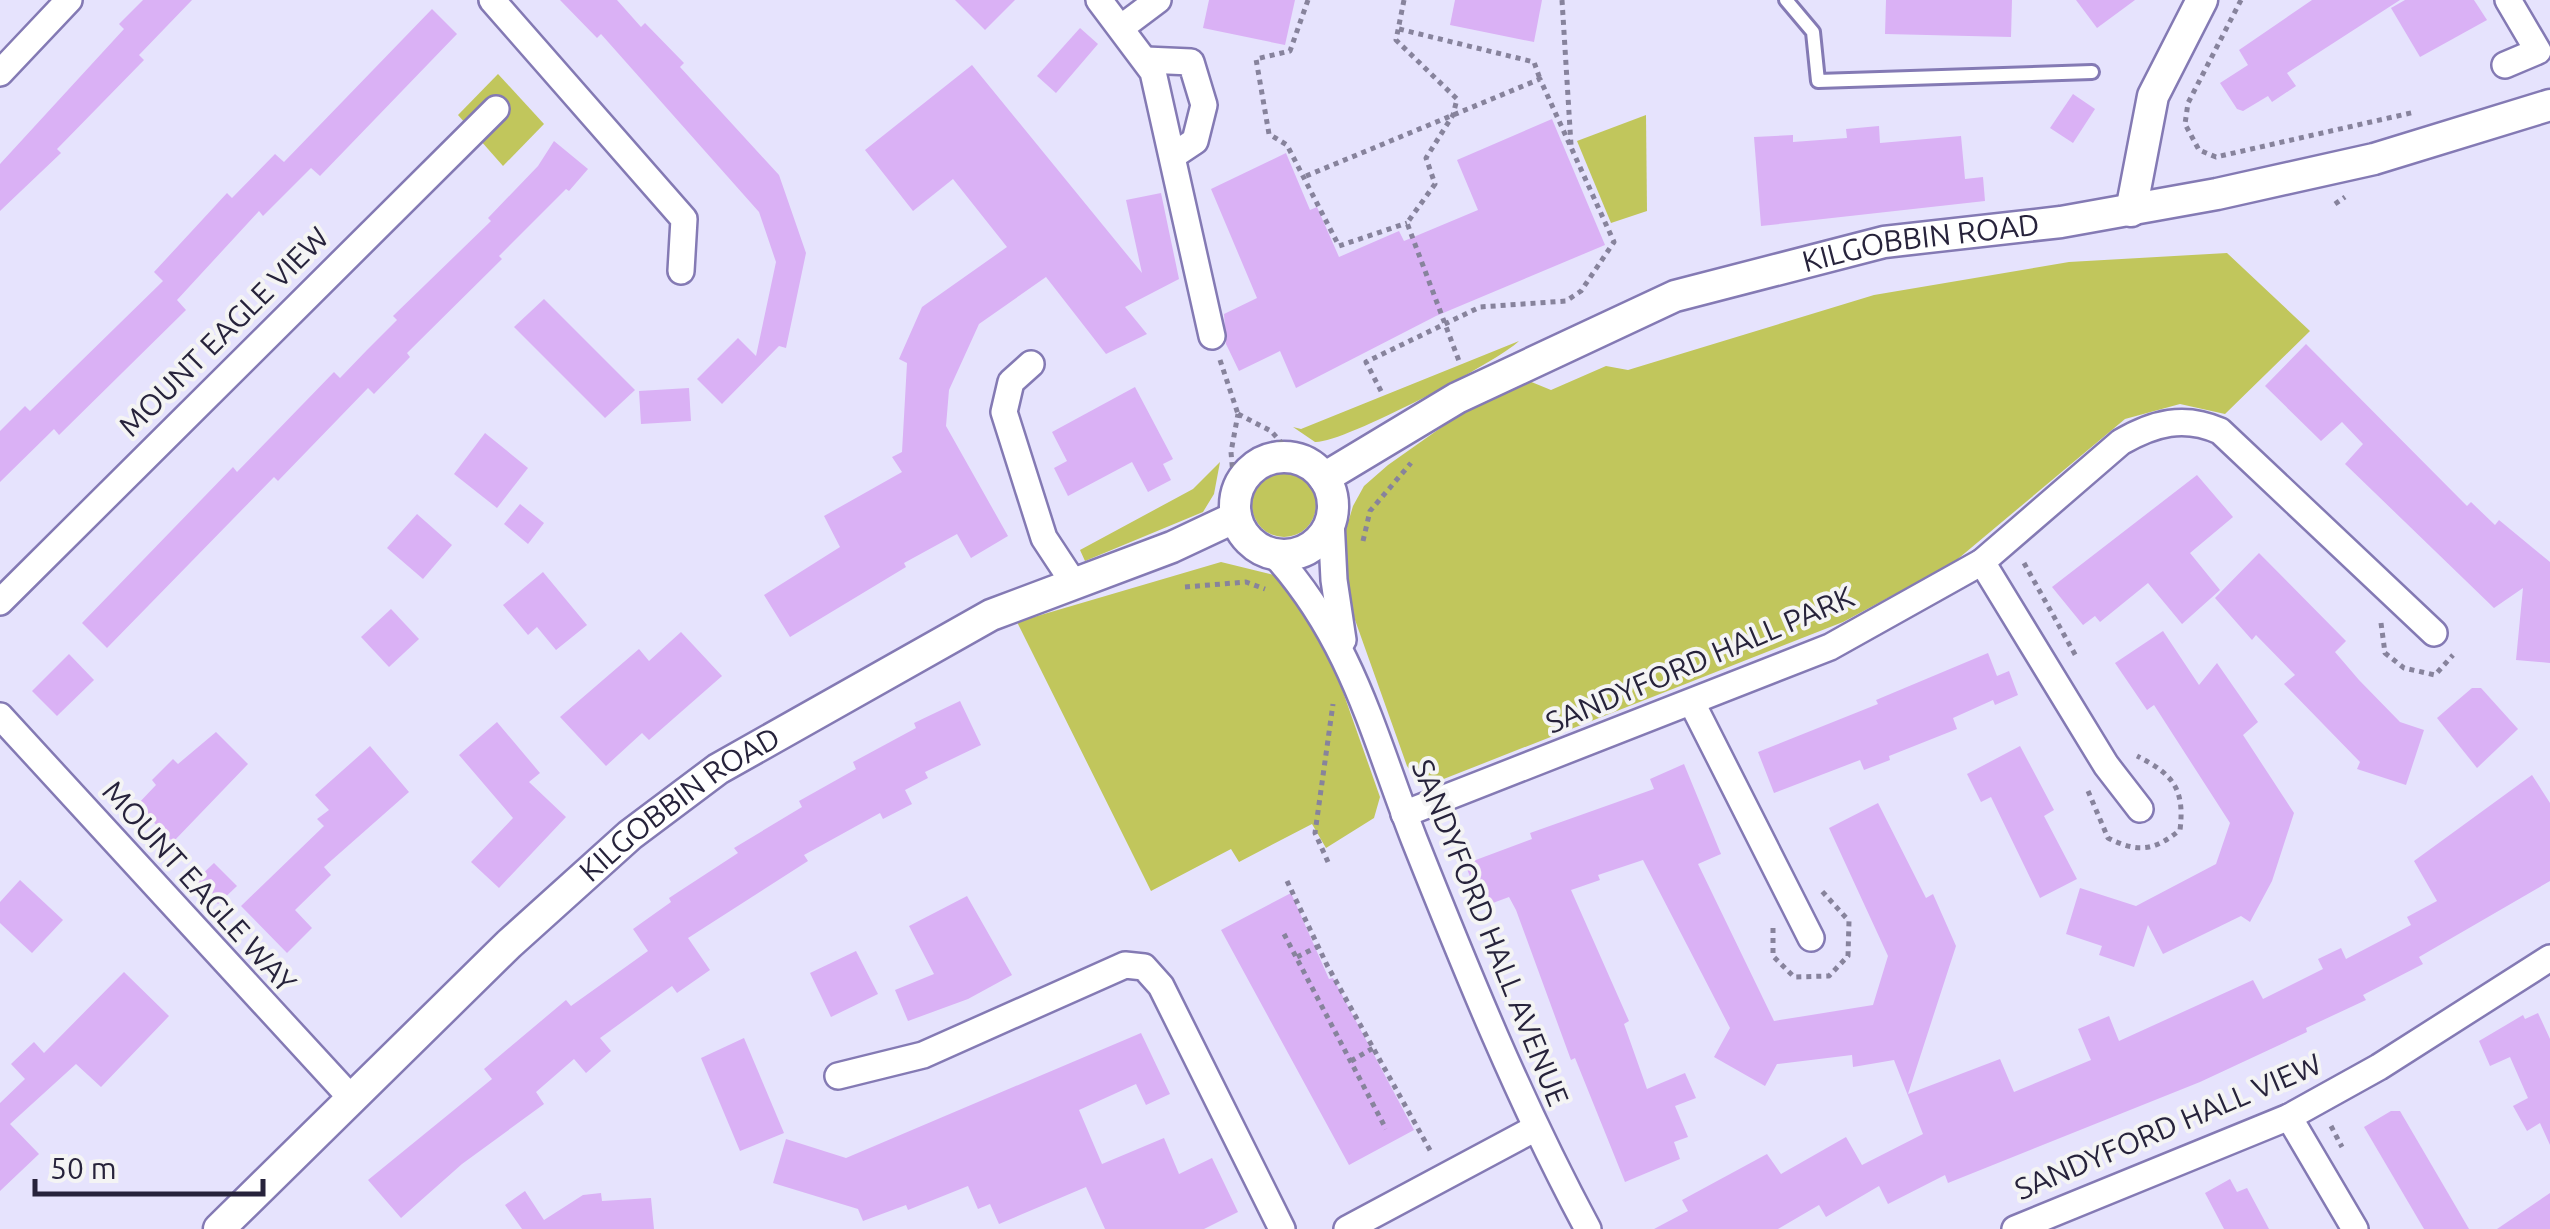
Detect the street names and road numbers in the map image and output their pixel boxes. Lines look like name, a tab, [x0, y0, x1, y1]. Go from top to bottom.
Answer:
street label: KILGOBBIN ROAD	[1798, 207, 2041, 278]
street label: MOUNT EAGLE VIEW	[112, 220, 335, 443]
street label: SANDYFORD HALL PARK	[1541, 579, 1859, 739]
street label: KILGOBBIN ROAD	[572, 720, 786, 888]
street label: SANDYFORD HALL AVENUE	[1406, 755, 1576, 1111]
street label: MOUNT EAGLE WAY	[96, 774, 304, 999]
street label: SANDYFORD HALL VIEW	[2009, 1046, 2326, 1206]

